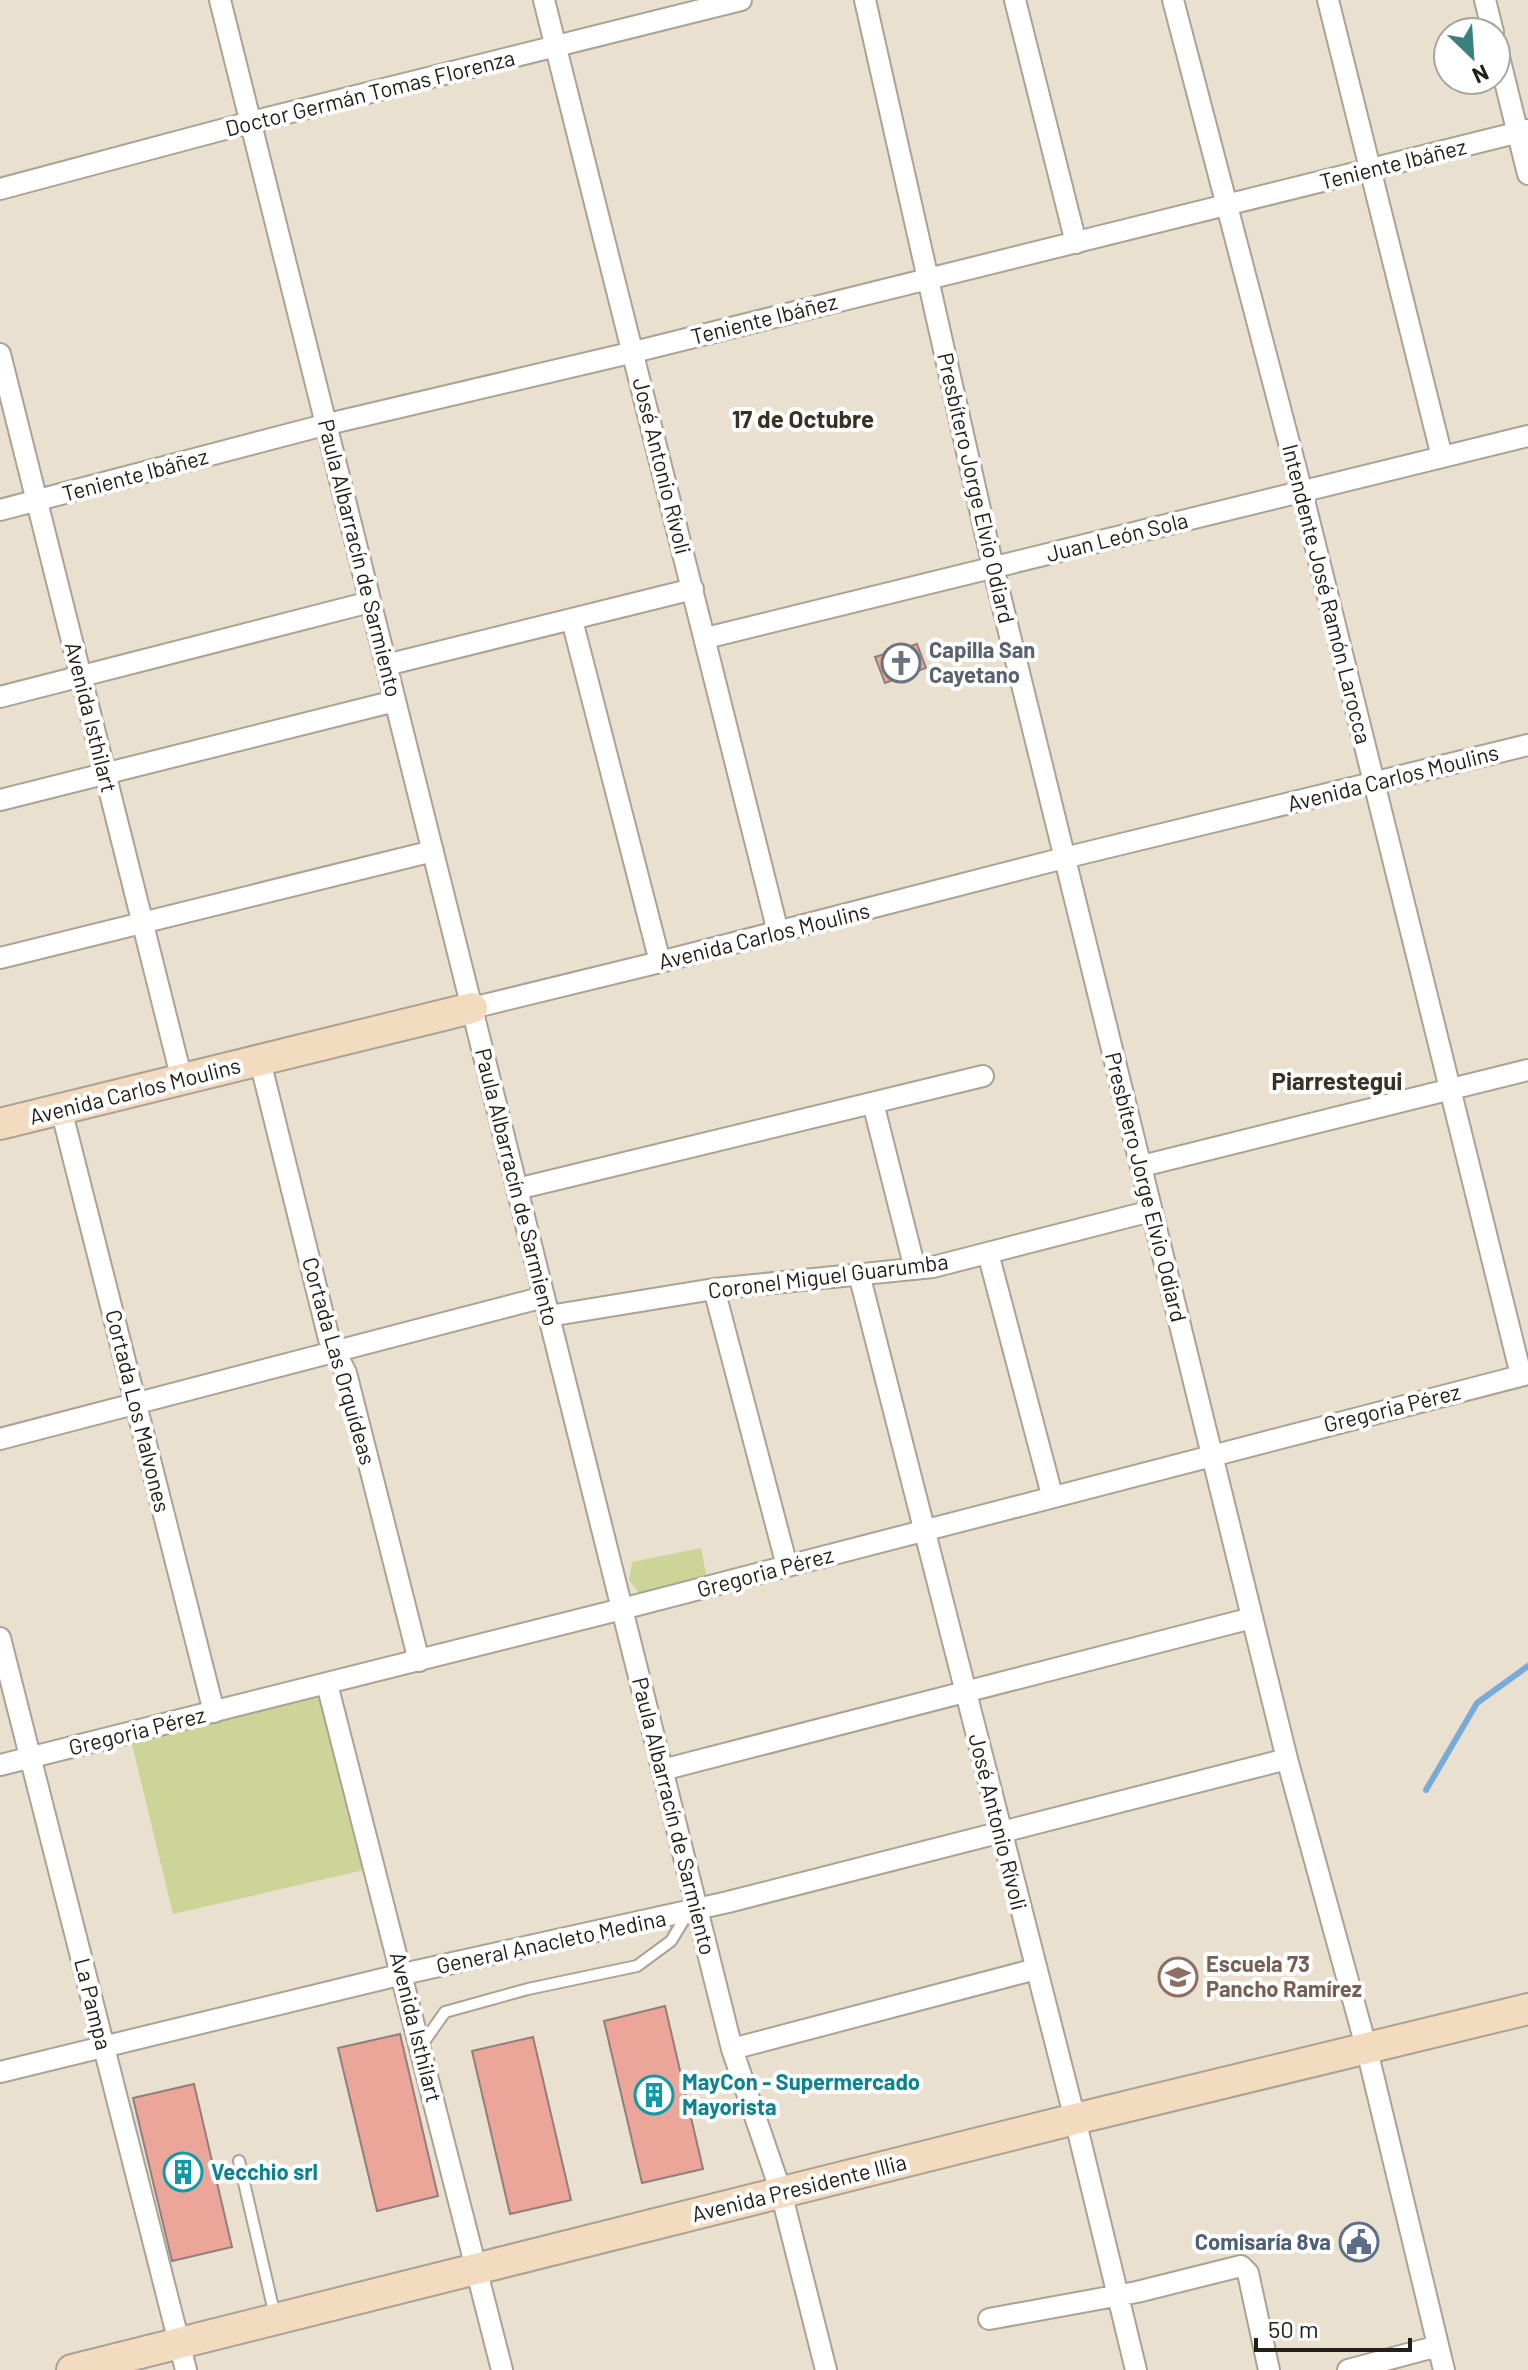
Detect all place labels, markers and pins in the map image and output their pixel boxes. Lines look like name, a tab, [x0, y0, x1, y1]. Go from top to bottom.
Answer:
place label: Capilla San Cayetano	[929, 636, 1035, 687]
church icon: Capilla San Cayetano	[880, 642, 922, 684]
place label: Escuela 73 Pancho Ramírez	[1206, 1950, 1362, 2001]
school or university icon: Escuela 73 Pancho Ramírez	[1157, 1956, 1199, 1998]
place label: MayCon - Supermercado Mayorista	[682, 2068, 920, 2119]
building icon: MayCon - Supermercado Mayorista	[633, 2074, 675, 2116]
building icon: Vecchio srl	[162, 2151, 204, 2193]
place label: Vecchio srl	[211, 2158, 318, 2184]
public building icon: Comisaría 8va	[1338, 2221, 1380, 2263]
place label: Comisaría 8va	[1195, 2228, 1331, 2254]

